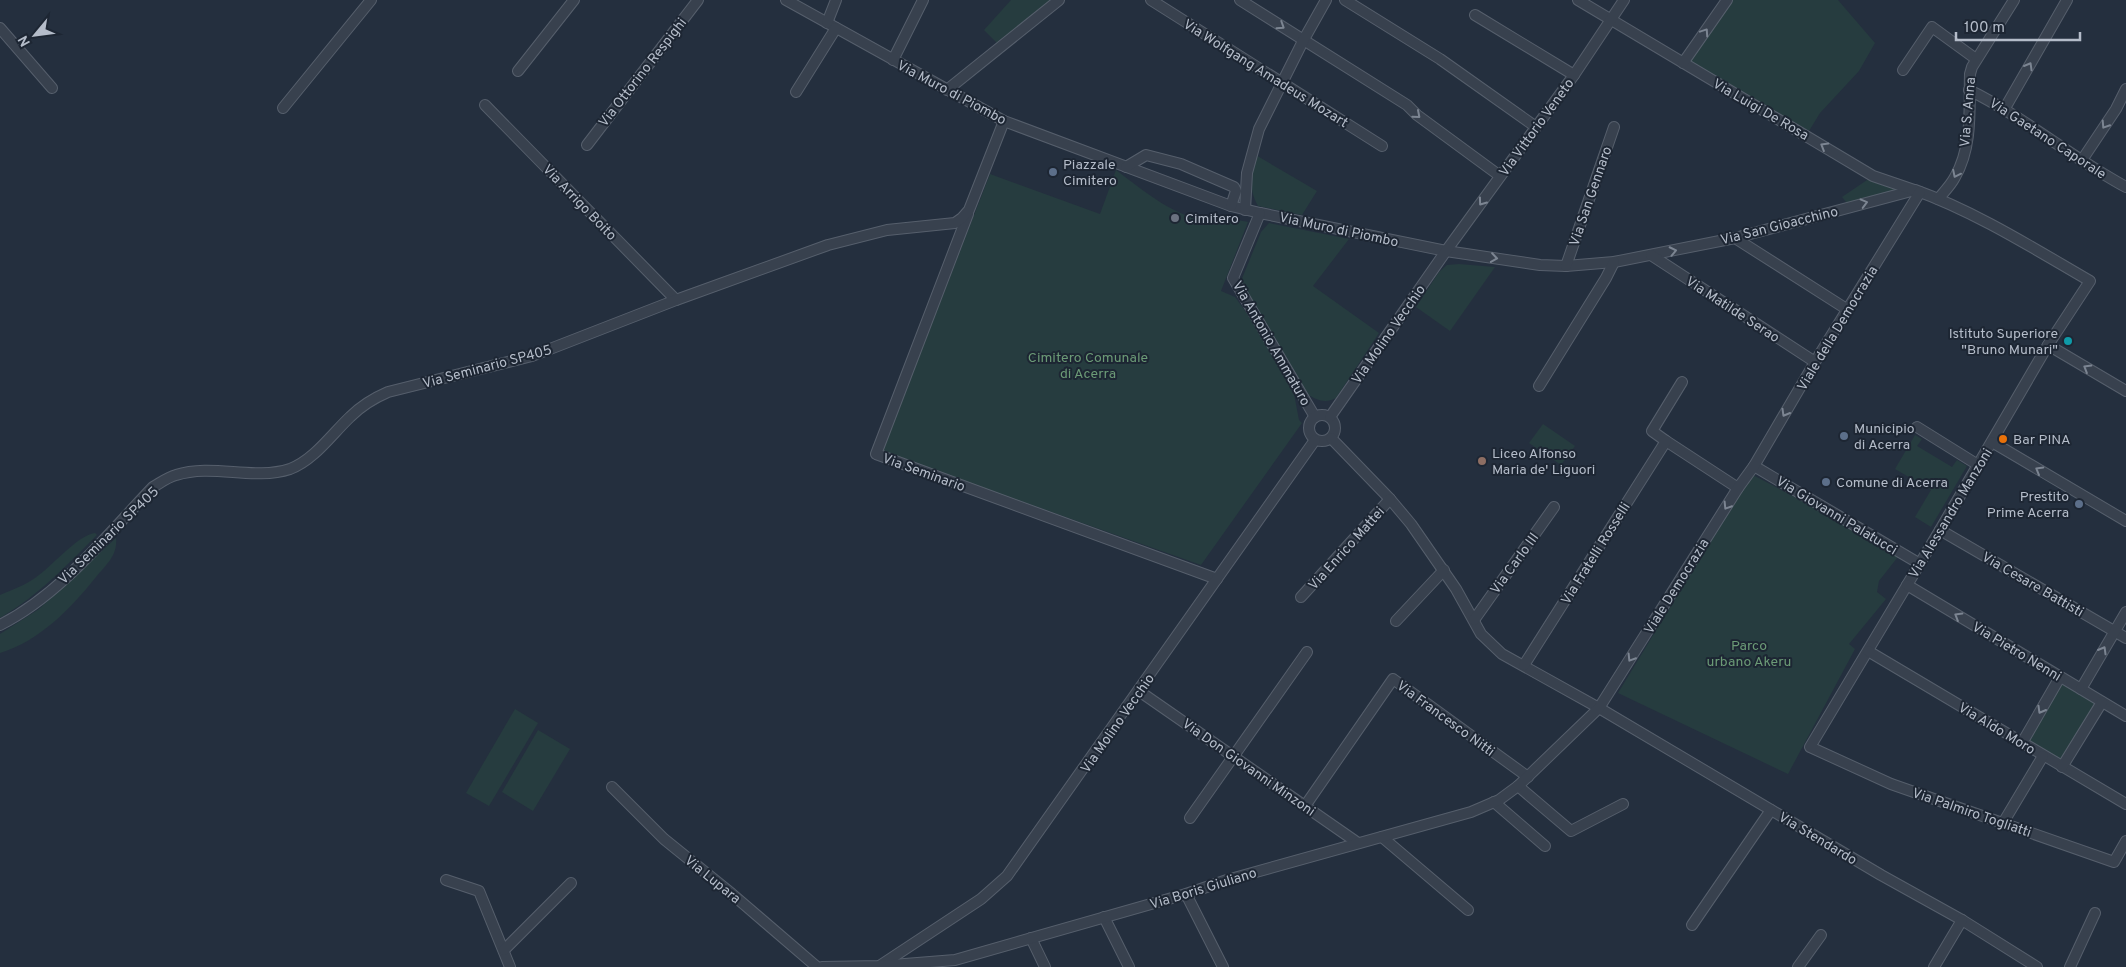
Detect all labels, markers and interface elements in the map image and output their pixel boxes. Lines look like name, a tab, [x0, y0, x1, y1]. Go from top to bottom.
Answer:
north arrow	[10, 10, 60, 60]
scale bar	[1956, 10, 2080, 42]
street label: Via Ottorino Respighi	[595, 15, 691, 131]
street label: Via Wolfgang Amadeus Mozart	[1180, 16, 1351, 132]
text: 100 m	[1964, 19, 2005, 38]
one-way arrow	[1275, 20, 1284, 30]
one-way arrow	[1699, 28, 1708, 37]
text: N	[15, 32, 35, 49]
street label: Via Muro di Piombo	[894, 57, 1009, 129]
one-way arrow	[2022, 62, 2032, 71]
street label: Via Vittorio Veneto	[1496, 75, 1579, 180]
street label: Via Luigi De Rosa	[1709, 76, 1811, 145]
street label: Via S. Anna	[1957, 76, 1980, 148]
street label: Via Gaetano Caporale	[1986, 95, 2109, 183]
one-way arrow	[1411, 109, 1420, 117]
one-way arrow	[2102, 120, 2111, 129]
one-way arrow	[1820, 143, 1829, 153]
street label: Via San Gennaro	[1566, 144, 1616, 249]
place label: Piazzale Cimitero	[1063, 157, 1117, 190]
street label: Via Arrigo Boito	[538, 161, 620, 245]
marker: Piazzale Cimitero	[1047, 166, 1059, 178]
one-way arrow	[1951, 169, 1962, 178]
one-way arrow	[1479, 196, 1488, 206]
one-way arrow	[1860, 199, 1868, 209]
street label: Via San Gioacchino	[1719, 204, 1840, 249]
street label: Via Muro di Piombo	[1278, 210, 1400, 251]
place label: Cimitero	[1185, 211, 1239, 228]
marker: Cimitero	[1169, 212, 1181, 224]
one-way arrow	[1668, 246, 1677, 256]
one-way arrow	[1490, 253, 1499, 263]
street label: Viale della Democrazia	[1794, 263, 1882, 394]
street label: Via Matilde Serao	[1682, 274, 1783, 347]
street label: Via Antonio Ammaturo	[1228, 278, 1313, 409]
street label: Via Molino Vecchio	[1349, 282, 1430, 388]
place label: Istituto Superiore "Bruno Munari"	[1949, 326, 2058, 359]
marker: Istituto Superiore "Bruno Munari"	[2062, 335, 2074, 347]
street label: Via Seminario SP405	[421, 342, 554, 393]
park label: Cimitero Comunale di Acerra	[1028, 350, 1148, 383]
one-way arrow	[2083, 364, 2092, 374]
one-way arrow	[1782, 407, 1792, 416]
place label: Municipio di Acerra	[1854, 421, 1915, 454]
marker: Municipio di Acerra	[1838, 430, 1850, 442]
place label: Bar PINA	[2013, 432, 2070, 449]
marker: Bar PINA	[1997, 433, 2009, 445]
place label: Liceo Alfonso Maria de' Liguori	[1492, 446, 1595, 479]
street label: Via Alessandro Manzoni	[1906, 446, 1997, 582]
street label: Via Seminario	[880, 451, 967, 496]
marker: Liceo Alfonso Maria de' Liguori	[1476, 455, 1488, 467]
one-way arrow	[2035, 466, 2044, 476]
street label: Via Giovanni Palatucci	[1772, 473, 1900, 559]
place label: Comune di Acerra	[1836, 475, 1948, 492]
marker: Comune di Acerra	[1820, 476, 1832, 488]
street label: Via Seminario SP405	[55, 484, 163, 588]
place label: Prestito Prime Acerra	[1987, 489, 2069, 522]
marker: Prestito Prime Acerra	[2073, 498, 2085, 510]
street label: Via Fratelli Rosselli	[1558, 500, 1635, 608]
one-way arrow	[1723, 500, 1733, 509]
street label: Via Enrico Mattei	[1305, 504, 1389, 594]
street label: Via Carlo III	[1487, 530, 1543, 598]
street label: Viale Democrazia	[1641, 536, 1713, 638]
street label: Via Cesare Battisti	[1978, 549, 2086, 621]
one-way arrow	[1955, 612, 1964, 622]
street label: Via Pietro Nenni	[1968, 619, 2064, 686]
park label: Parco urbano Akeru	[1707, 638, 1791, 671]
one-way arrow	[2097, 647, 2107, 656]
one-way arrow	[1628, 652, 1637, 662]
street label: Via Molino Vecchio	[1078, 671, 1159, 777]
street label: Via Francesco Nitti	[1393, 678, 1498, 761]
street label: Via Aldo Moro	[1955, 700, 2038, 759]
one-way arrow	[2037, 705, 2047, 714]
street label: Via Don Giovanni Minzoni	[1178, 716, 1318, 821]
street label: Via Palmiro Togliatti	[1910, 785, 2033, 842]
street label: Via Stendardo	[1775, 809, 1860, 870]
street label: Via Lupara	[681, 852, 744, 908]
street label: Via Boris Giuliano	[1148, 865, 1259, 914]

